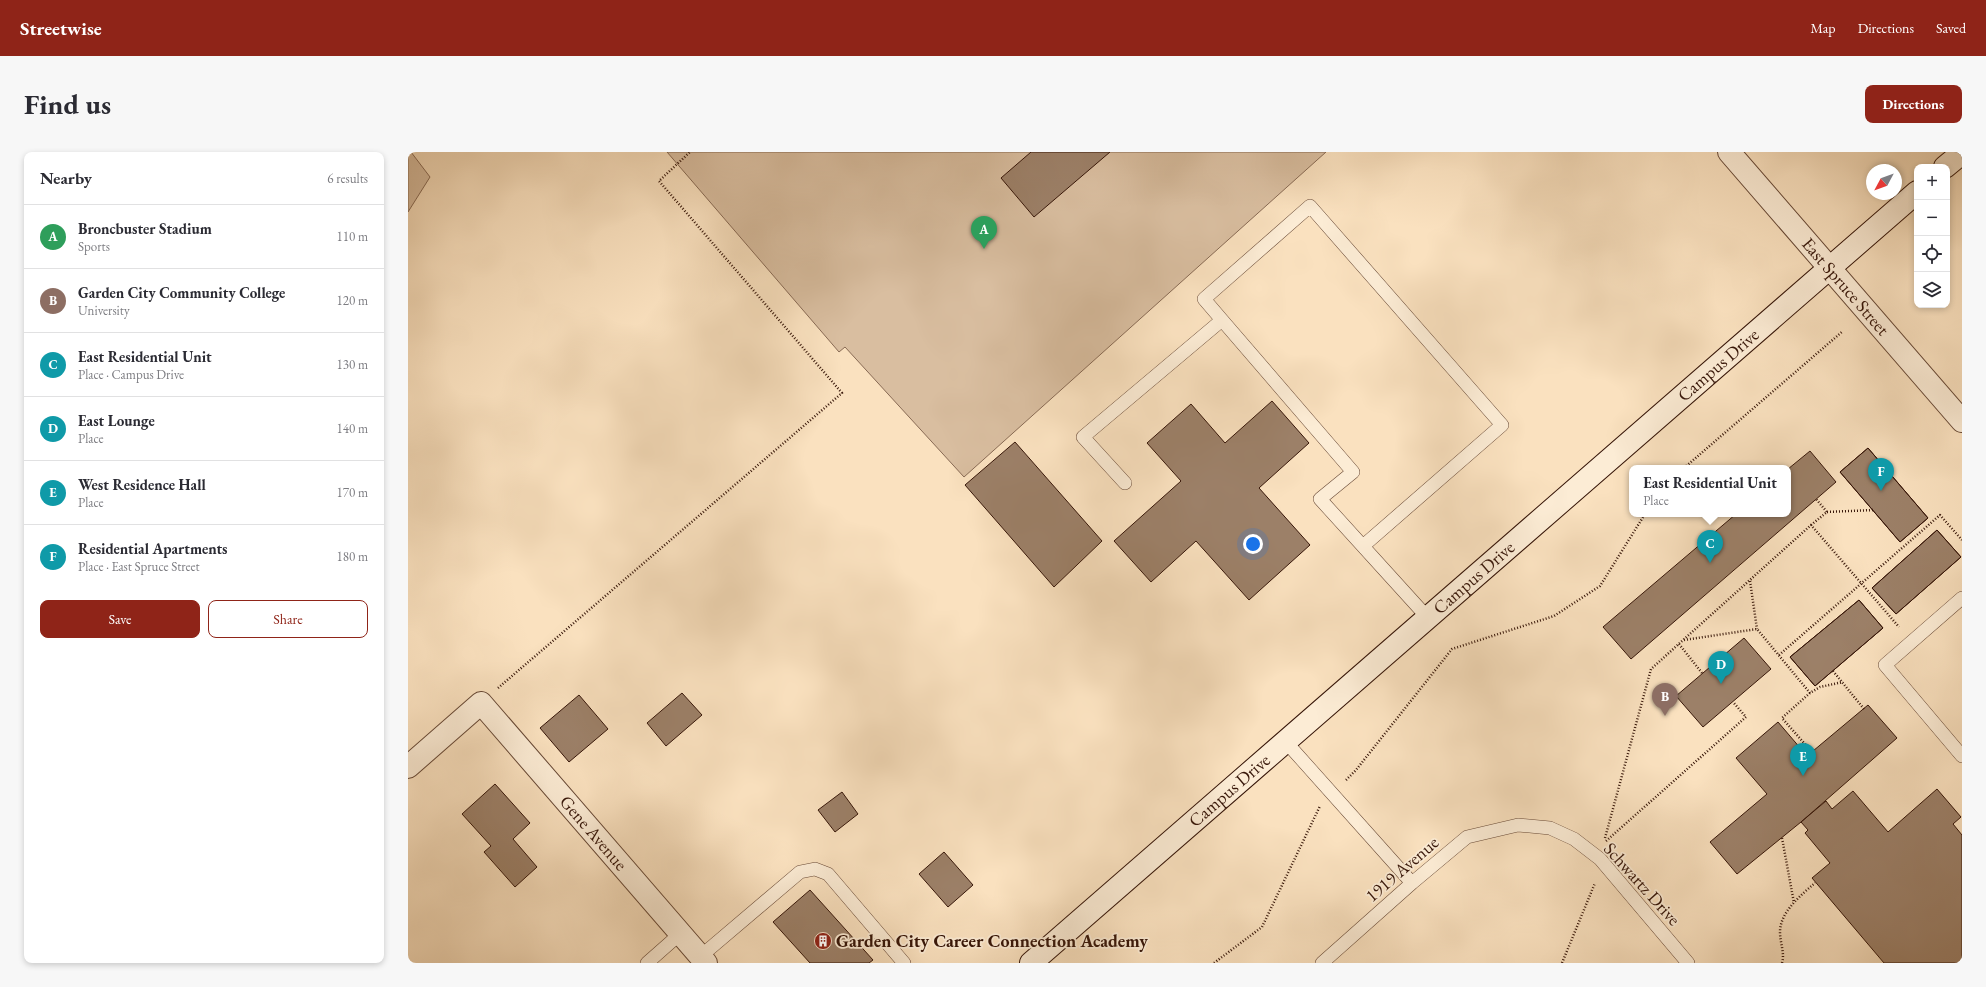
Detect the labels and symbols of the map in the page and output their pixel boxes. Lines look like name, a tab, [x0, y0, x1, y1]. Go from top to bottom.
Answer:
north arrow	[1866, 164, 1902, 200]
pin: A	[971, 216, 997, 249]
street label: East Spruce Street	[1797, 232, 1895, 340]
street label: Campus Drive	[1672, 323, 1763, 406]
pin: F	[1868, 458, 1894, 491]
pin: C	[1697, 530, 1723, 563]
your location	[1243, 534, 1263, 554]
street label: Campus Drive	[1428, 536, 1519, 619]
pin: D	[1708, 651, 1734, 684]
pin: B	[1652, 683, 1678, 716]
pin: E	[1790, 743, 1816, 776]
street label: Campus Drive	[1184, 748, 1275, 832]
street label: Gene Avenue	[555, 790, 633, 875]
street label: 1919 Avenue	[1360, 830, 1443, 907]
street label: Schwartz Drive	[1599, 837, 1686, 930]
place label: Garden City Career Connection Academy	[836, 929, 1148, 952]
building icon: Garden City Career Connection Academy	[813, 931, 833, 951]

